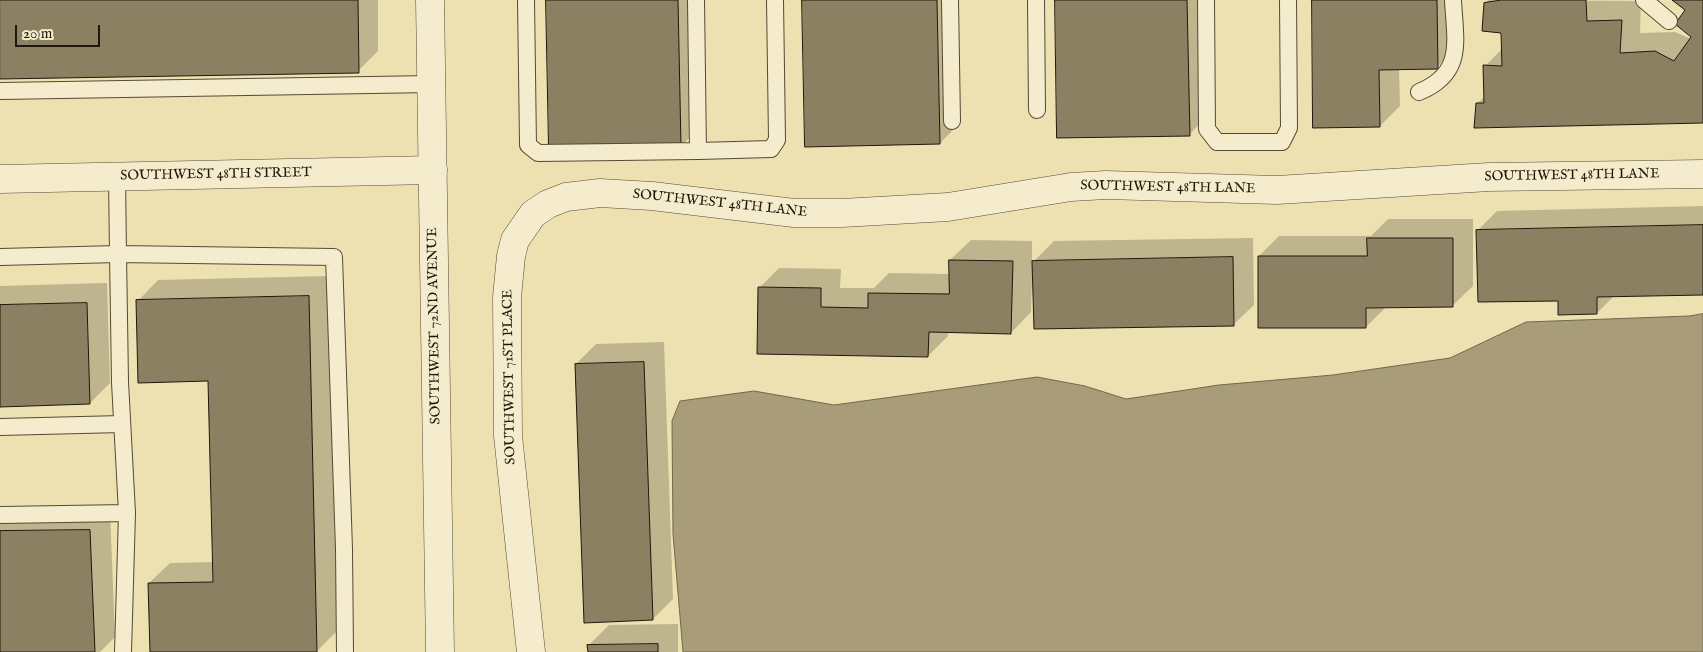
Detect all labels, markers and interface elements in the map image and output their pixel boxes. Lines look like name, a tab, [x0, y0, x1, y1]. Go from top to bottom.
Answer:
scale bar	[18, 15, 102, 47]
text: 20 m	[23, 24, 52, 43]
street label: SOUTHWEST 48TH STREET	[120, 165, 312, 185]
street label: SOUTHWEST 48TH LANE	[1484, 166, 1660, 186]
street label: SOUTHWEST 48TH LANE	[1080, 178, 1256, 198]
street label: SOUTHWEST 48TH LANE	[632, 186, 808, 222]
street label: SOUTHWEST 72ND AVENUE	[425, 227, 445, 425]
street label: SOUTHWEST 71ST PLACE	[500, 289, 520, 465]

